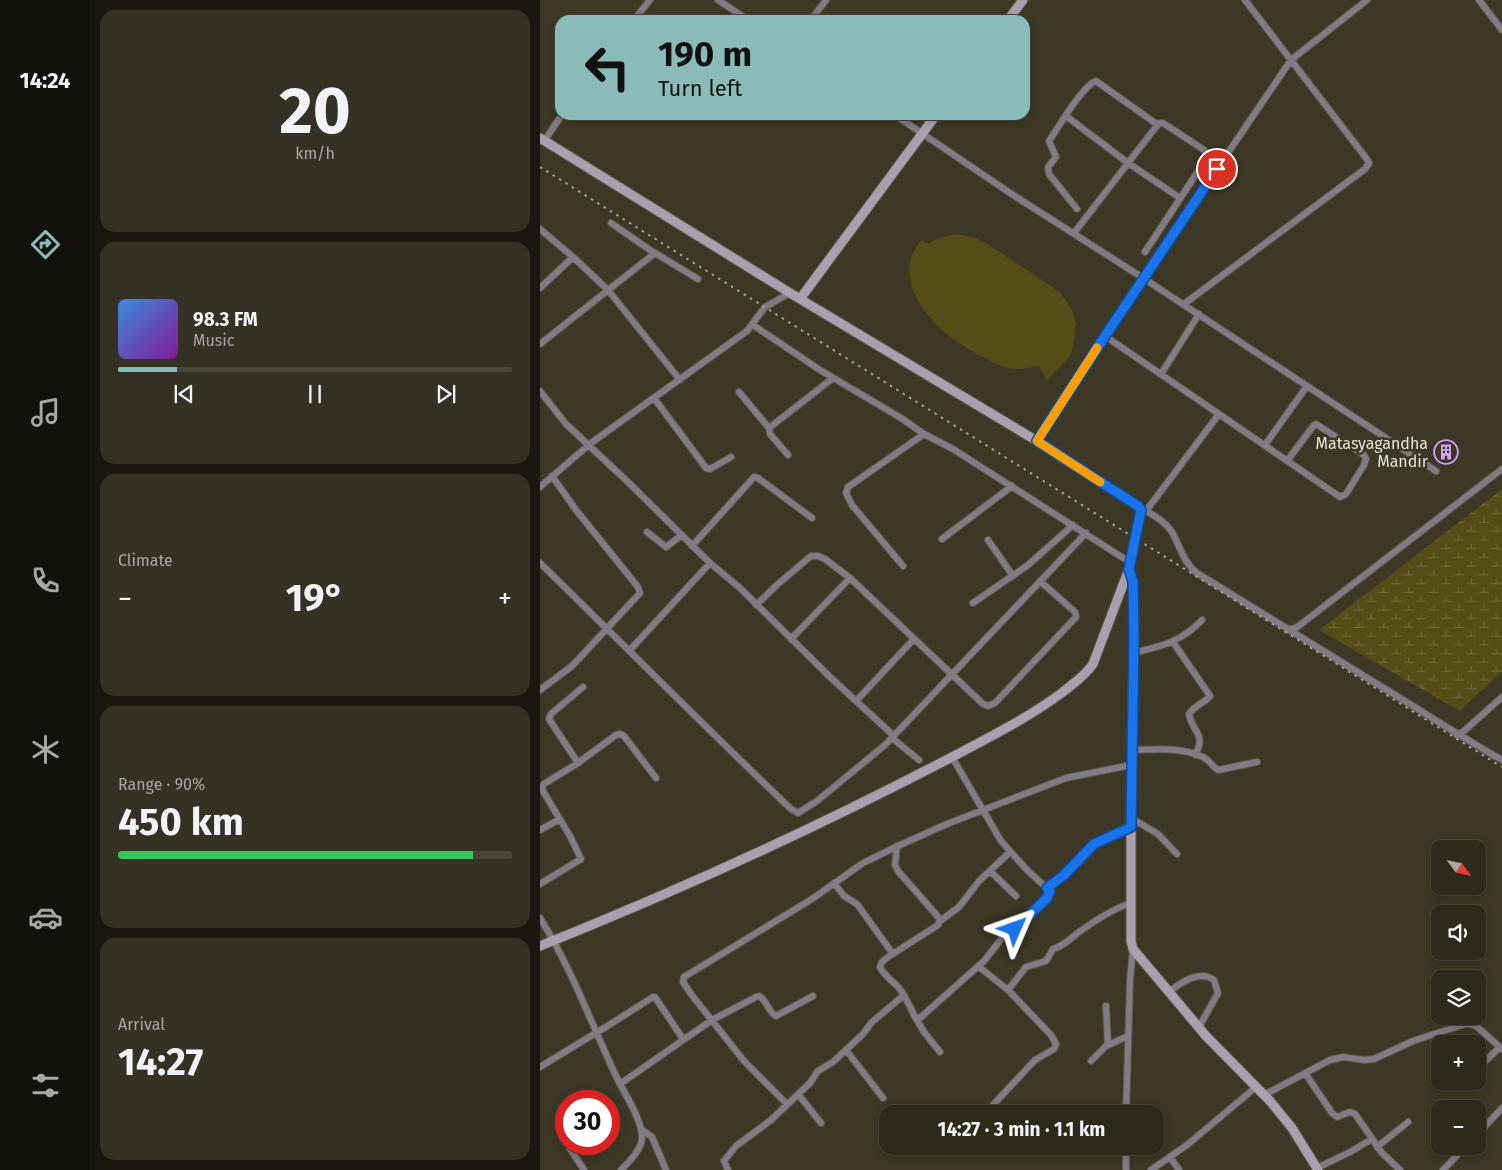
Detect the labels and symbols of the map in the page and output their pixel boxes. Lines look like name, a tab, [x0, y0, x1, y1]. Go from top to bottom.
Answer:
pin	[1196, 148, 1238, 190]
place label: Matasyagandha Mandir	[1316, 434, 1429, 471]
building icon: Matasyagandha Mandir	[1433, 439, 1459, 465]
north arrow	[1431, 840, 1486, 895]
position arrow	[988, 902, 1040, 954]
speed limit sign: 30	[555, 1090, 620, 1155]

